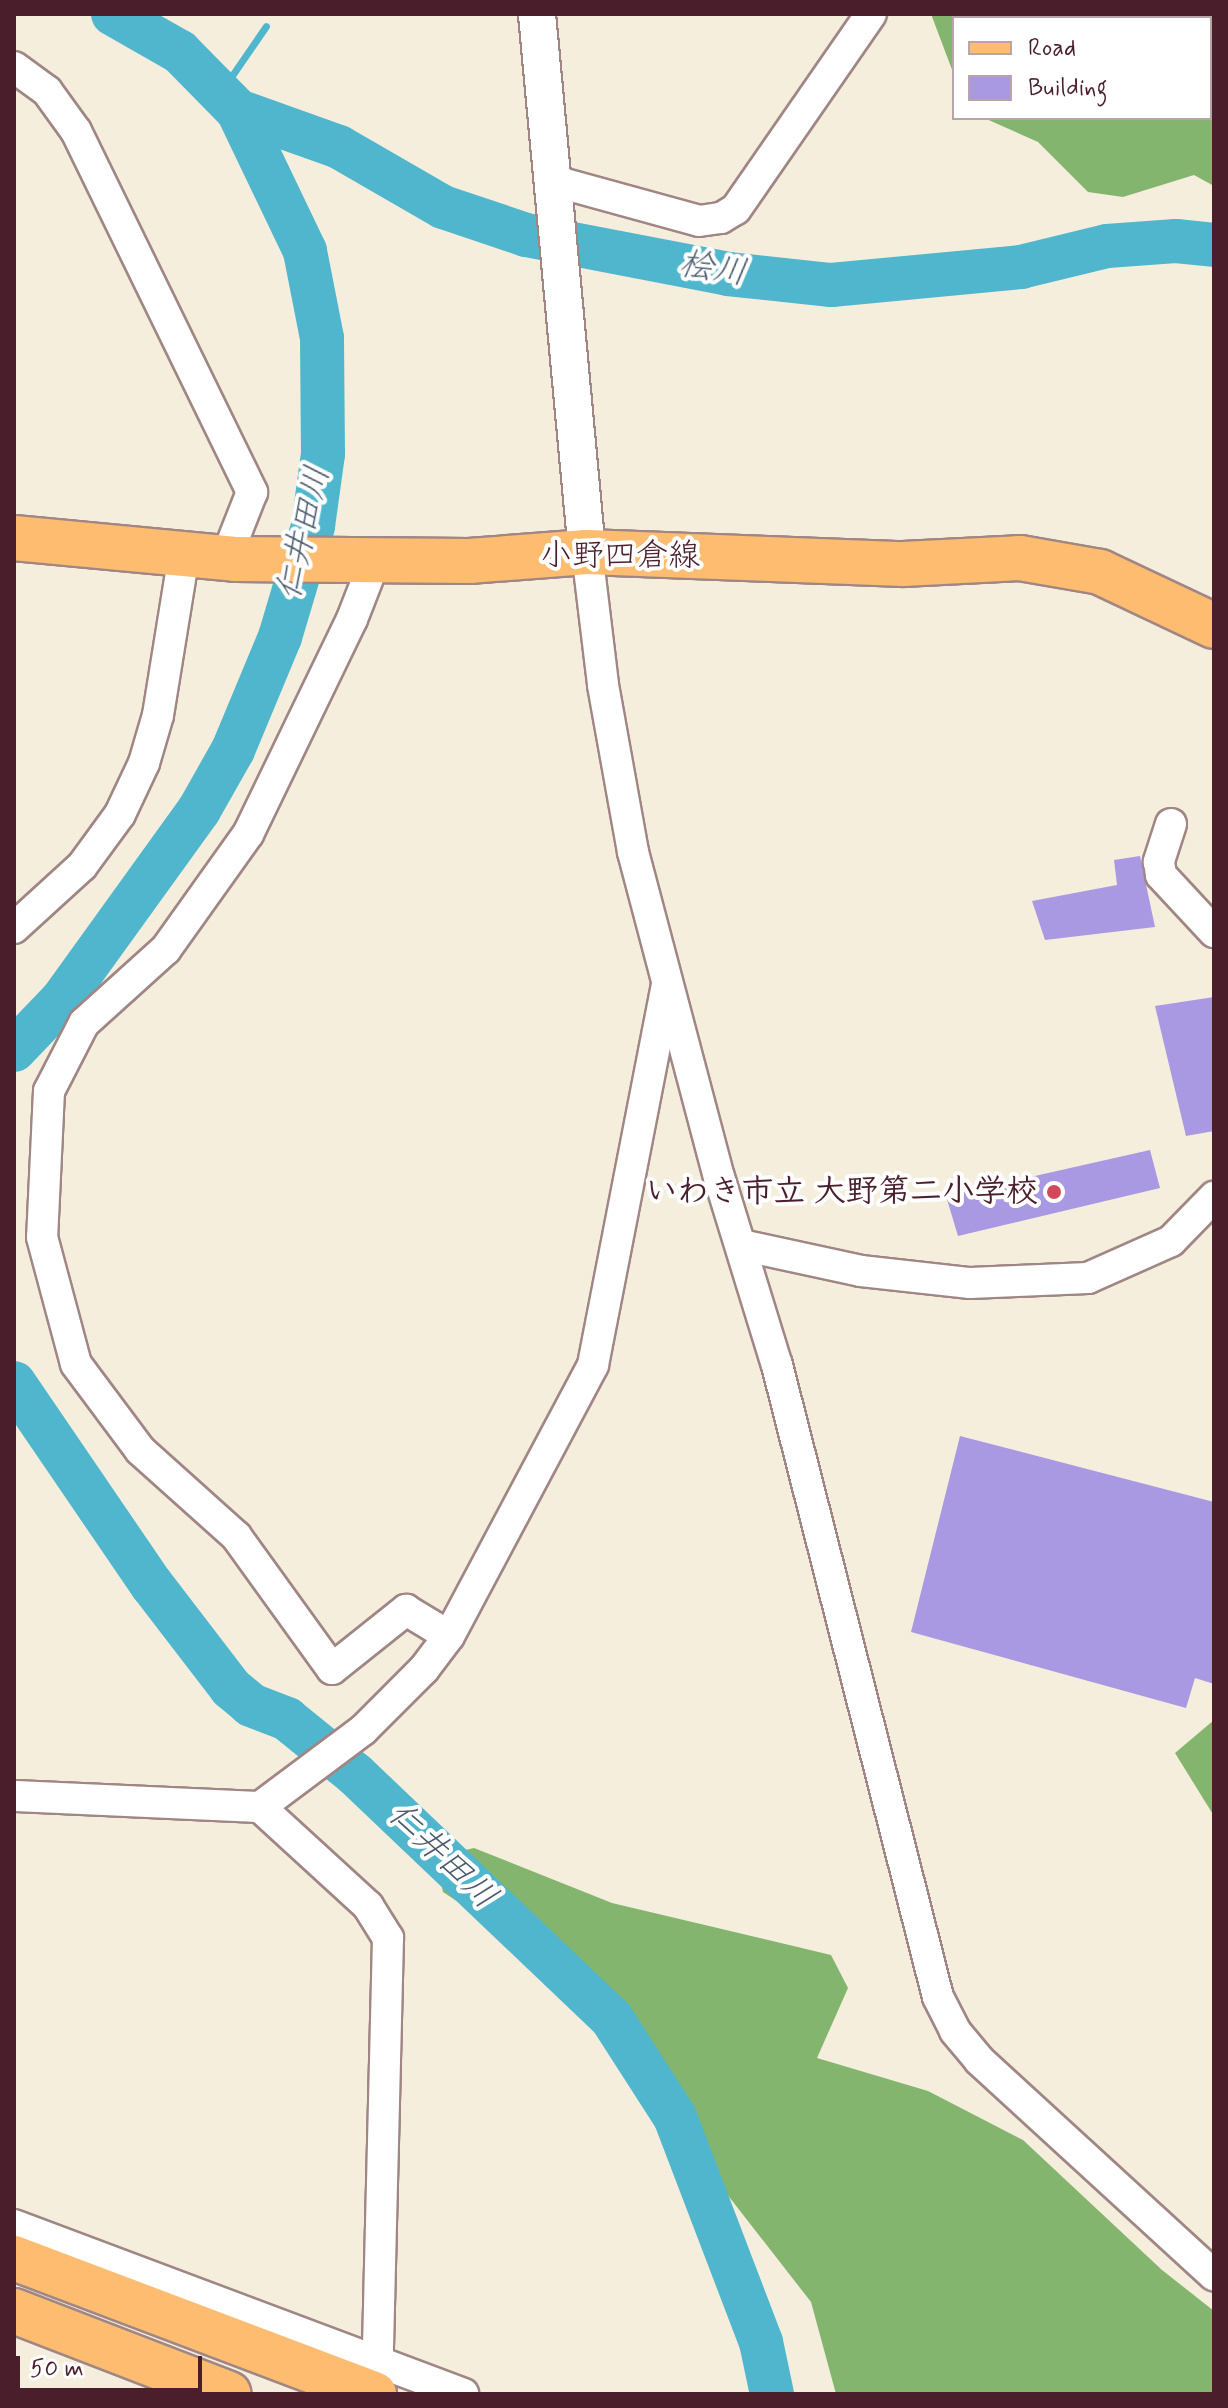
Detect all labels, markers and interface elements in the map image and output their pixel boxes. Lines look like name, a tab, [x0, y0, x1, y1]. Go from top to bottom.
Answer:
legend	[952, 16, 1212, 120]
text: Road	[1028, 33, 1076, 64]
text: Building	[1028, 73, 1108, 104]
water label: 桧川	[676, 244, 750, 294]
water label: 仁井田川	[269, 462, 339, 604]
street label: 小野四倉線	[540, 537, 700, 575]
place label: いわき市立 大野第二小学校	[645, 1173, 1038, 1211]
marker: いわき市立 大野第二小学校	[1045, 1183, 1063, 1201]
water label: 仁井田川	[379, 1794, 505, 1918]
scale bar	[20, 2340, 206, 2390]
text: 50 m	[30, 2354, 84, 2385]

